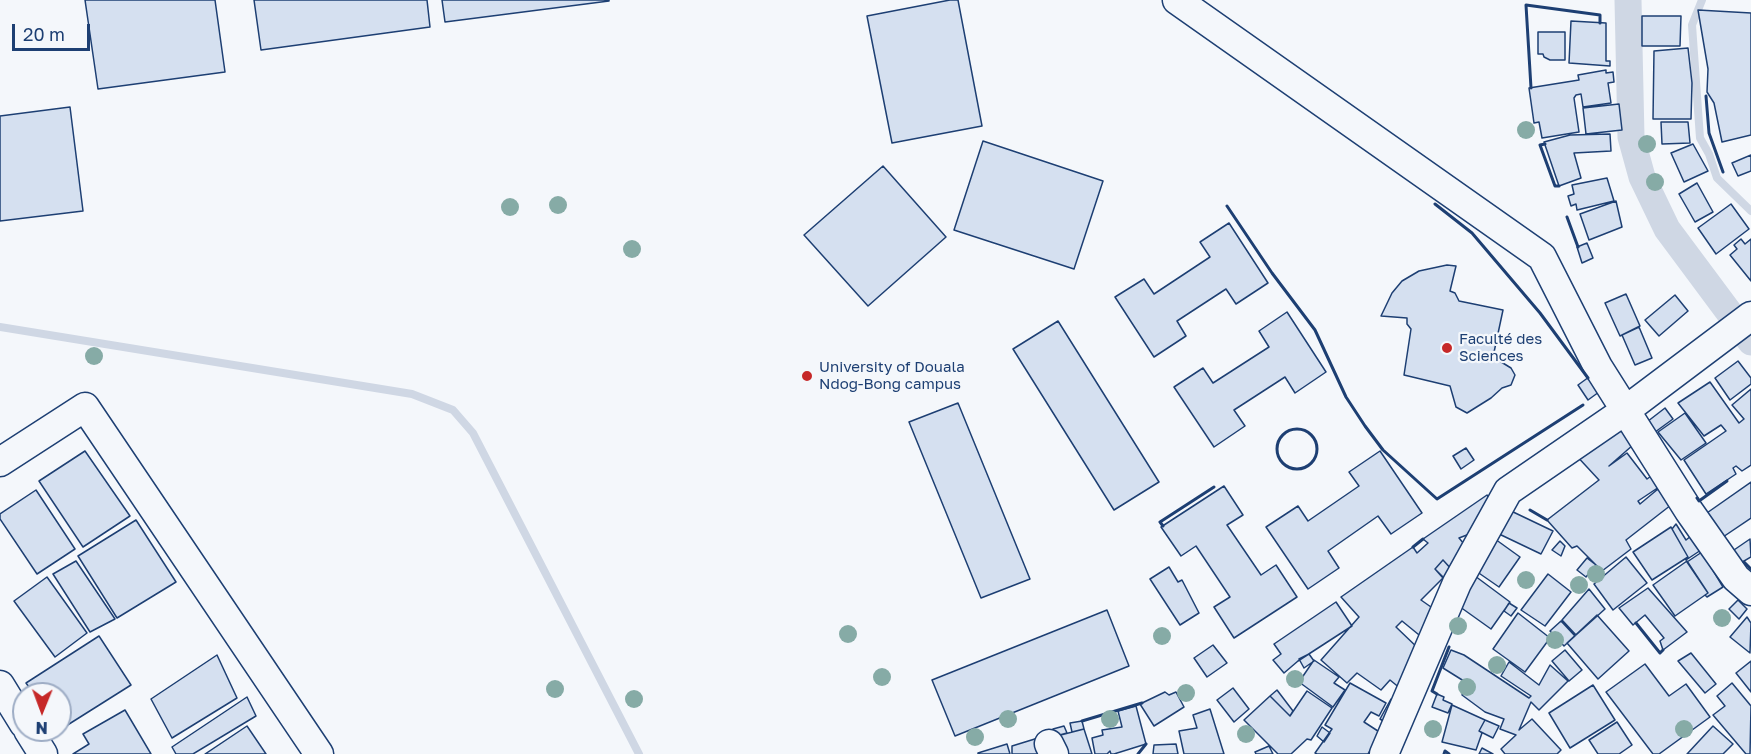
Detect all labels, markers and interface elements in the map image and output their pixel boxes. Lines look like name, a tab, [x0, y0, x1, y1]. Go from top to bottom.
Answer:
scale bar	[15, 12, 93, 50]
text: 20 m	[23, 23, 65, 45]
place label: Faculté des Sciences	[1459, 330, 1542, 365]
marker: Faculté des Sciences	[1440, 341, 1454, 355]
place label: University of Douala Ndog-Bong campus	[819, 358, 965, 393]
marker: University of Douala Ndog-Bong campus	[800, 369, 814, 383]
north arrow	[12, 682, 72, 742]
text: N	[35, 718, 48, 738]

